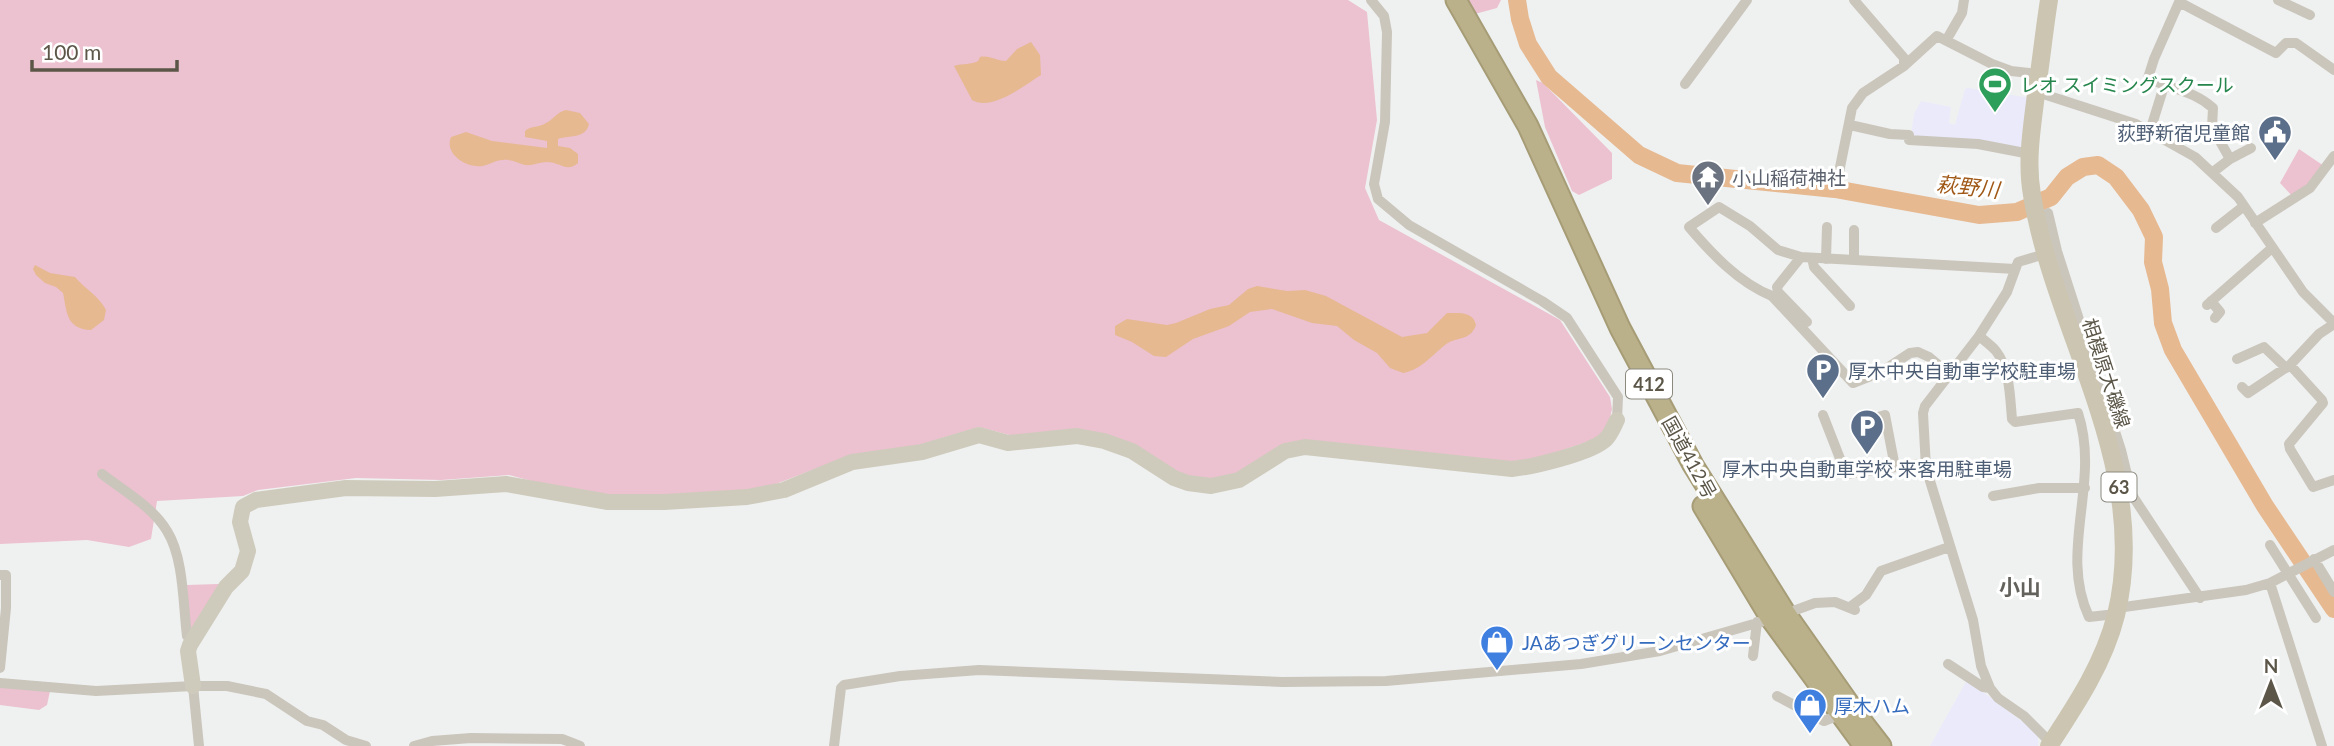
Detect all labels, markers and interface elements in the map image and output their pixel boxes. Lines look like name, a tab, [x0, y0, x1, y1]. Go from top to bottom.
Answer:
scale bar	[32, 28, 177, 72]
text: 100 m	[42, 39, 101, 64]
sports icon: レオ スイミングスクール	[1976, 65, 2014, 114]
place label: レオ スイミングスクール	[2020, 73, 2234, 96]
public building icon: 荻野新宿児童館	[2256, 113, 2294, 162]
place label: 荻野新宿児童館	[2117, 121, 2250, 144]
temple icon: 小山稲荷神社	[1689, 158, 1727, 207]
place label: 小山稲荷神社	[1732, 166, 1846, 189]
water label: 萩野川	[1935, 170, 2003, 202]
street label: 相模原大磯線	[2078, 315, 2136, 431]
parking icon: 厚木中央自動車学校駐車場	[1804, 351, 1842, 400]
place label: 厚木中央自動車学校駐車場	[1848, 359, 2076, 382]
road number: 412	[1626, 370, 1672, 398]
parking icon: 厚木中央自動車学校 来客用駐車場	[1848, 407, 1886, 456]
street label: 国道412号	[1658, 412, 1722, 502]
place label: 厚木中央自動車学校 来客用駐車場	[1722, 457, 2012, 480]
road number: 63	[2102, 472, 2136, 502]
district label: 小山	[1999, 574, 2041, 599]
shop icon: JAあつぎグリーンセンター	[1478, 623, 1516, 672]
place label: JAあつぎグリーンセンター	[1522, 631, 1751, 654]
north arrow	[2236, 648, 2306, 718]
text: N	[2264, 654, 2278, 677]
shop icon: 厚木ハム	[1791, 686, 1829, 735]
place label: 厚木ハム	[1834, 694, 1910, 717]

